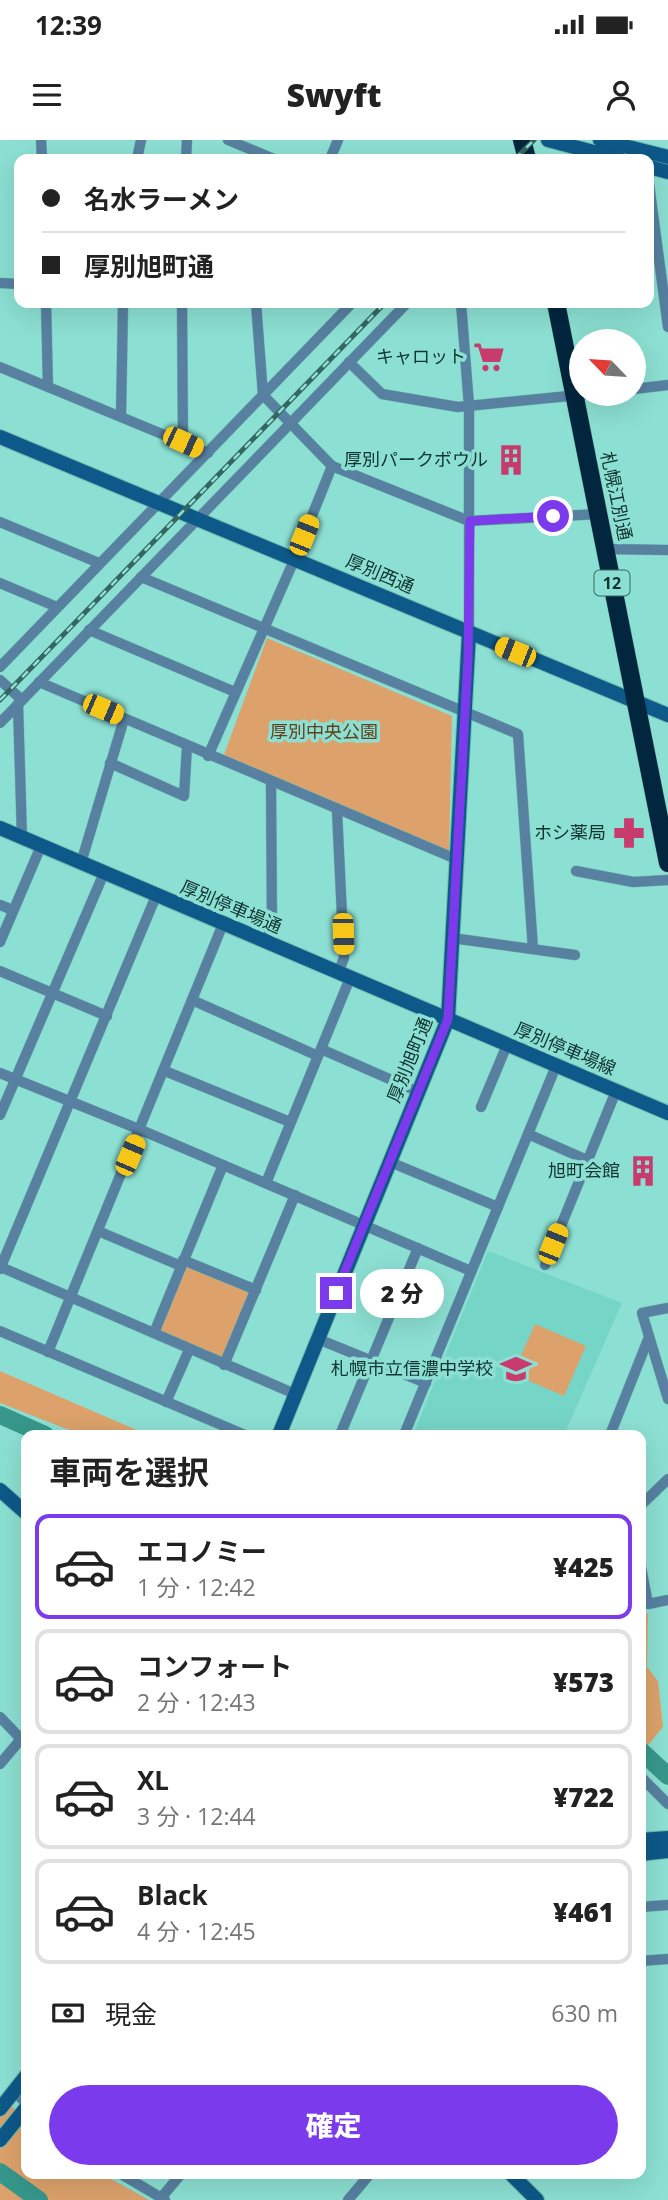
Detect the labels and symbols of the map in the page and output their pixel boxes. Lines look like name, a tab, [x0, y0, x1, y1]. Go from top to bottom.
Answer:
north arrow	[569, 329, 646, 406]
supermarket icon: キャロット	[472, 340, 506, 374]
place label: キャロット	[376, 344, 466, 368]
car	[160, 424, 207, 460]
building icon: 厚別パークボウル	[494, 443, 528, 477]
place label: 厚別パークボウル	[344, 447, 488, 471]
street label: 札幌江別通	[596, 449, 638, 542]
route start	[537, 500, 569, 532]
car	[287, 512, 322, 558]
street label: 厚別西通	[343, 548, 418, 598]
road number: 12	[594, 570, 630, 596]
car	[492, 634, 539, 670]
car	[80, 691, 127, 727]
park label: 厚別中央公園	[270, 719, 378, 743]
pharmacy icon: ホシ薬局	[612, 816, 646, 850]
place label: ホシ薬局	[534, 820, 606, 844]
street label: 厚別停車場通	[177, 874, 286, 938]
car	[332, 913, 355, 955]
street label: 厚別旭町通	[381, 1013, 437, 1106]
street label: 厚別停車場線	[511, 1016, 620, 1080]
car	[113, 1132, 148, 1178]
building icon: 旭町会館	[626, 1154, 660, 1188]
place label: 旭町会館	[548, 1158, 620, 1182]
car	[536, 1221, 571, 1267]
callout: 2 分	[360, 1268, 444, 1318]
route end	[320, 1277, 352, 1309]
school or university icon: 札幌市立信濃中学校	[499, 1352, 533, 1386]
place label: 札幌市立信濃中学校	[331, 1356, 493, 1380]

